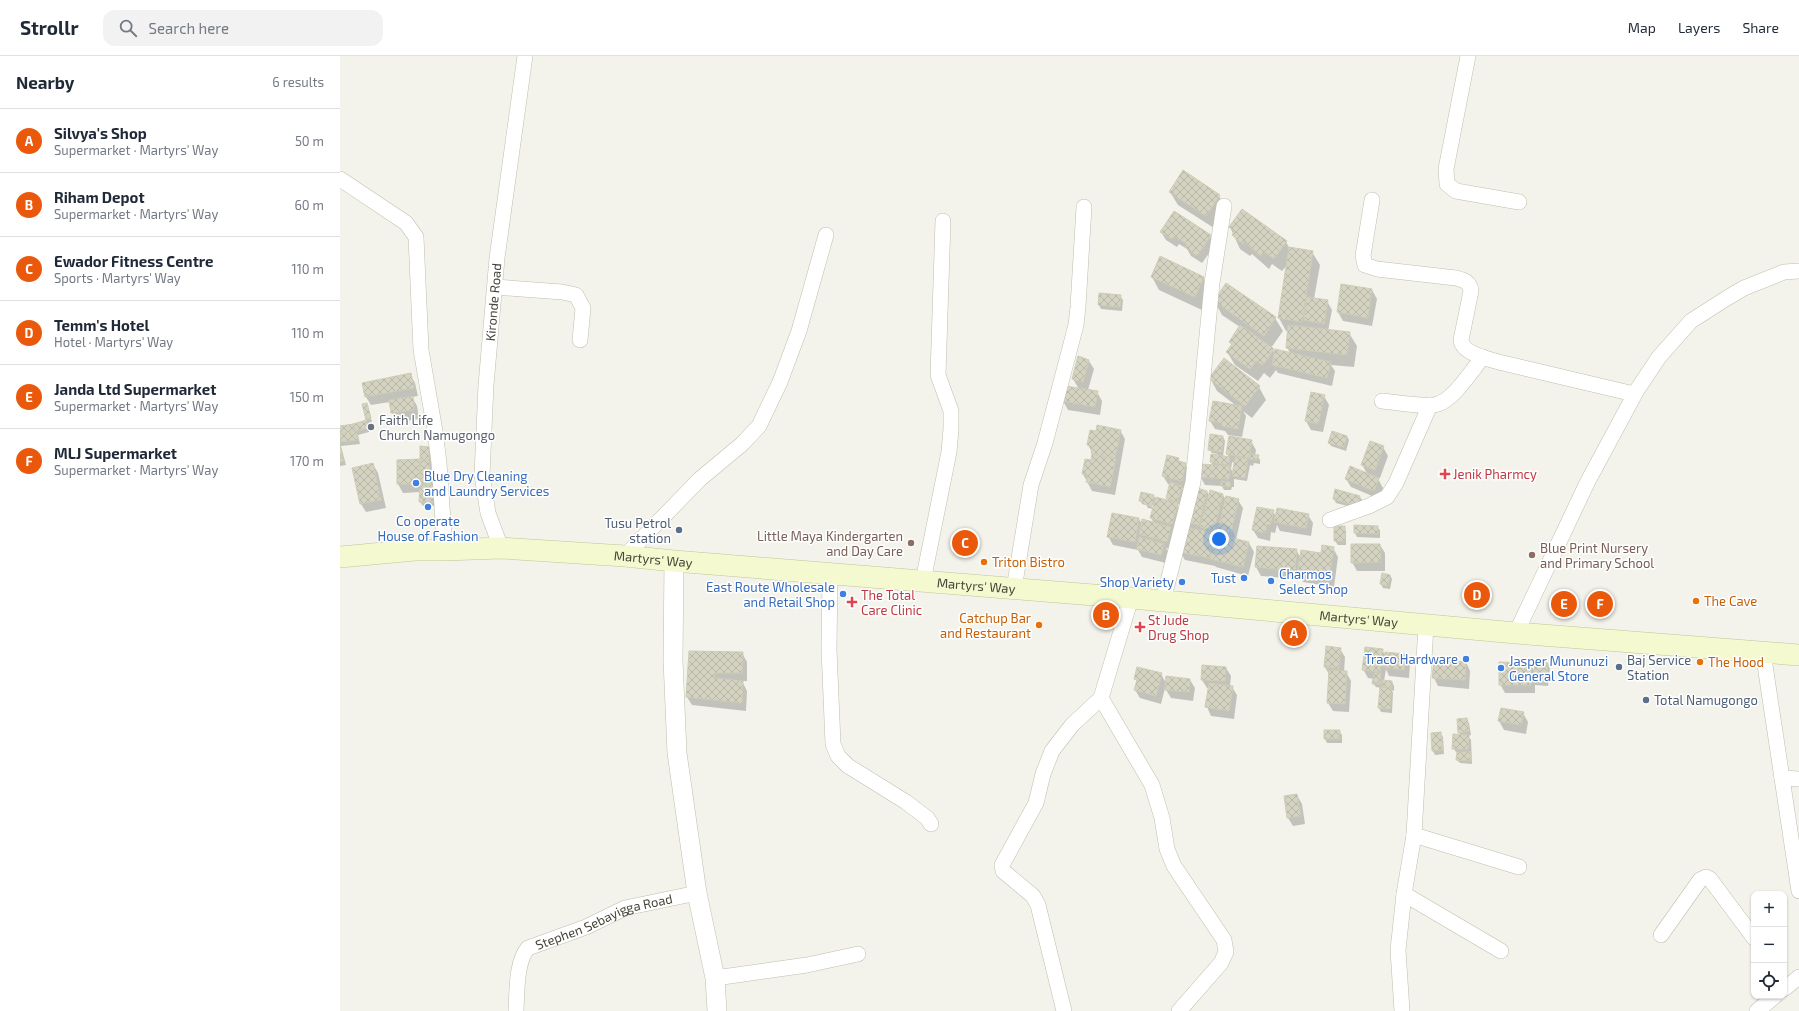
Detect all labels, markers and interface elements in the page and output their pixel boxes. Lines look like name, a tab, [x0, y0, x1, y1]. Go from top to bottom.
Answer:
search box	[103, 10, 383, 46]
text: Strollr	[20, 16, 79, 39]
icon: search	[117, 17, 139, 39]
text: Search here	[149, 19, 229, 37]
text: Map	[1628, 19, 1656, 36]
text: Layers	[1678, 19, 1720, 36]
text: Share	[1742, 19, 1779, 36]
text: Nearby	[16, 72, 74, 92]
text: 6 results	[272, 74, 324, 90]
text: Silvya's Shop	[54, 124, 147, 142]
text: A	[25, 133, 33, 149]
text: 50 m	[295, 133, 324, 149]
text: Supermarket · Martyrs' Way	[54, 142, 218, 158]
text: Riham Depot	[54, 188, 145, 206]
text: B	[25, 197, 33, 213]
text: 60 m	[294, 197, 324, 213]
text: Supermarket · Martyrs' Way	[54, 206, 218, 222]
text: Ewador Fitness Centre	[54, 252, 214, 270]
text: C	[25, 261, 33, 277]
text: 110 m	[292, 261, 324, 277]
street label: Kironde Road	[482, 263, 505, 342]
text: Sports · Martyrs' Way	[54, 270, 181, 286]
text: Temm's Hotel	[54, 316, 149, 334]
text: D	[25, 325, 33, 341]
text: 110 m	[292, 325, 324, 341]
text: Hotel · Martyrs' Way	[54, 334, 173, 350]
text: Janda Ltd Supermarket	[54, 380, 216, 398]
text: E	[25, 389, 33, 405]
text: 150 m	[290, 389, 324, 405]
text: Supermarket · Martyrs' Way	[54, 398, 218, 414]
place label: Faith Life Church Namugongo	[379, 412, 495, 443]
marker: Faith Life Church Namugongo	[366, 422, 376, 432]
text: MLJ Supermarket	[54, 444, 177, 462]
text: F	[25, 453, 33, 469]
text: 170 m	[290, 453, 324, 469]
text: Supermarket · Martyrs' Way	[54, 462, 218, 478]
place label: Jenik Pharmcy	[1453, 466, 1537, 482]
place label: Blue Dry Cleaning and Laundry Services	[424, 468, 549, 499]
marker: Jenik Pharmcy	[1440, 469, 1450, 479]
marker: Blue Dry Cleaning and Laundry Services	[411, 478, 421, 488]
marker: Co operate House of Fashion	[423, 502, 433, 512]
place label: Co operate House of Fashion	[377, 513, 479, 544]
place label: Tusu Petrol station	[604, 515, 671, 546]
marker: Tusu Petrol station	[674, 525, 684, 535]
place label: Little Maya Kindergarten and Day Care	[757, 528, 903, 559]
pin: C	[952, 528, 978, 558]
your location	[1209, 529, 1229, 549]
marker: Little Maya Kindergarten and Day Care	[906, 538, 916, 548]
place label: Blue Print Nursery and Primary School	[1540, 540, 1654, 571]
street label: Martyrs' Way	[613, 547, 693, 570]
marker: Blue Print Nursery and Primary School	[1527, 550, 1537, 560]
place label: Triton Bistro	[992, 554, 1065, 570]
marker: Triton Bistro	[979, 557, 989, 567]
place label: Charmos Select Shop	[1279, 566, 1348, 597]
place label: Tust	[1211, 570, 1236, 586]
marker: Tust	[1239, 573, 1249, 583]
street label: Martyrs' Way	[936, 574, 1016, 597]
place label: Shop Variety	[1100, 574, 1174, 590]
marker: Charmos Select Shop	[1266, 576, 1276, 586]
marker: Shop Variety	[1177, 577, 1187, 587]
place label: East Route Wholesale and Retail Shop	[706, 579, 835, 610]
pin: D	[1464, 580, 1490, 610]
place label: The Total Care Clinic	[861, 587, 922, 618]
marker: East Route Wholesale and Retail Shop	[838, 589, 848, 599]
pin: E	[1551, 589, 1577, 619]
pin: F	[1587, 589, 1613, 619]
place label: The Cave	[1704, 593, 1757, 609]
marker: The Total Care Clinic	[846, 596, 858, 608]
marker: The Cave	[1691, 596, 1701, 606]
pin: B	[1093, 600, 1119, 630]
street label: Martyrs' Way	[1319, 607, 1399, 630]
place label: Catchup Bar and Restaurant	[940, 610, 1031, 641]
place label: St Jude Drug Shop	[1148, 612, 1209, 643]
pin: A	[1281, 618, 1307, 648]
marker: Catchup Bar and Restaurant	[1034, 620, 1044, 630]
marker: St Jude Drug Shop	[1135, 622, 1145, 632]
place label: Traco Hardware	[1365, 651, 1458, 667]
place label: Baj Service Station	[1627, 652, 1691, 683]
place label: Jasper Mununuzi General Store	[1509, 653, 1608, 684]
marker: Traco Hardware	[1461, 654, 1471, 664]
place label: The Hood	[1708, 654, 1764, 670]
marker: The Hood	[1695, 657, 1705, 667]
marker: Baj Service Station	[1614, 662, 1624, 672]
marker: Jasper Mununuzi General Store	[1496, 663, 1506, 673]
place label: Total Namugongo	[1654, 692, 1758, 708]
marker: Total Namugongo	[1641, 695, 1651, 705]
street label: Stephen Sebayigga Road	[533, 890, 674, 953]
map controls	[1751, 891, 1787, 999]
button: +	[1751, 891, 1787, 927]
button: −	[1751, 927, 1787, 963]
button: locate	[1751, 963, 1787, 999]

